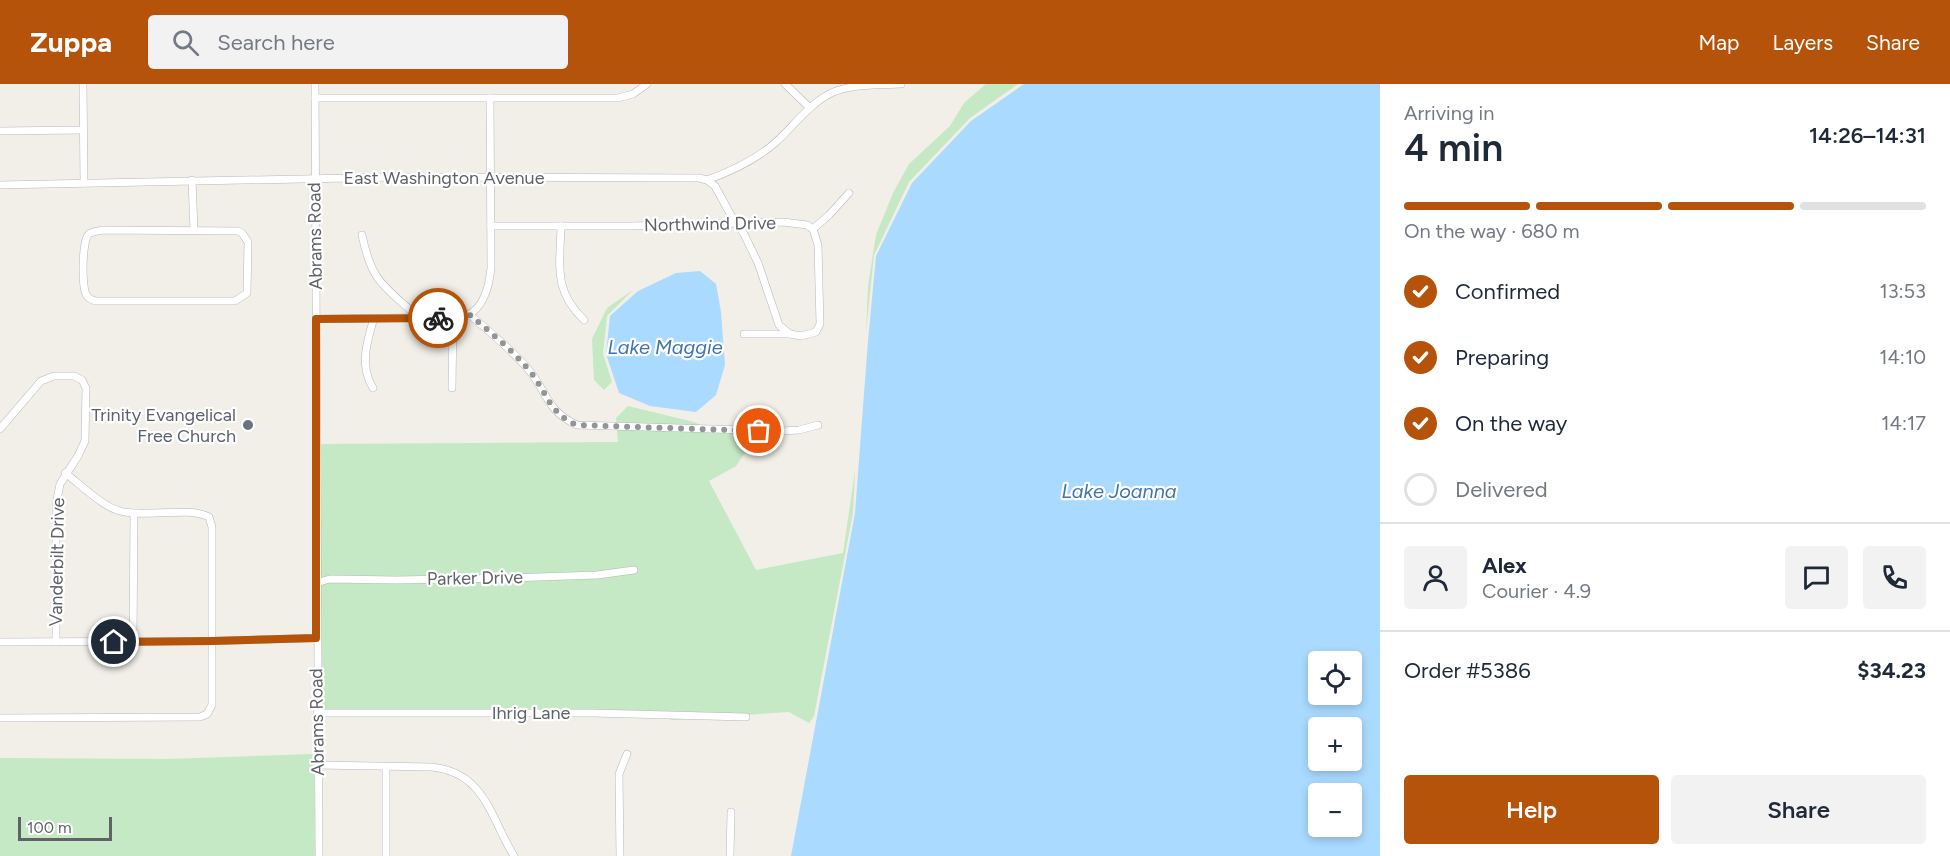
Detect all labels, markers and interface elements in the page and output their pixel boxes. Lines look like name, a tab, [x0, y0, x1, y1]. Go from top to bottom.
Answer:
search box	[148, 15, 568, 69]
text: Zuppa	[30, 25, 112, 59]
icon: search	[169, 26, 202, 59]
text: Search here	[217, 29, 335, 56]
text: Map	[1699, 30, 1739, 55]
text: Layers	[1772, 30, 1833, 55]
text: Share	[1866, 30, 1920, 55]
text: Arriving in	[1404, 101, 1494, 125]
text: 14:26–14:31	[1809, 122, 1926, 149]
text: 4 min	[1404, 124, 1503, 171]
street label: East Washington Avenue	[344, 167, 545, 189]
street label: Abrams Road	[303, 182, 327, 290]
street label: Northwind Drive	[644, 212, 776, 236]
text: On the way · 680 m	[1404, 219, 1580, 243]
icon: check	[1404, 275, 1437, 308]
text: Confirmed	[1455, 278, 1560, 305]
text: 13:53	[1879, 279, 1926, 303]
courier	[408, 288, 468, 348]
icon: bike	[422, 302, 455, 335]
water label: Lake Maggie	[607, 335, 723, 359]
icon: check	[1404, 341, 1437, 374]
text: Preparing	[1455, 344, 1549, 371]
text: 14:10	[1879, 345, 1926, 369]
place label: Trinity Evangelical Free Church	[91, 404, 236, 447]
pin	[733, 405, 784, 456]
icon: check	[1404, 407, 1437, 440]
text: On the way	[1455, 410, 1567, 437]
text: 14:17	[1881, 411, 1926, 435]
icon: bag	[742, 414, 775, 447]
marker: Trinity Evangelical Free Church	[241, 418, 255, 432]
text: Delivered	[1455, 476, 1548, 503]
water label: Lake Joanna	[1061, 479, 1177, 503]
street label: Vanderbilt Drive	[45, 497, 69, 627]
button: person	[1404, 546, 1467, 609]
button: chat	[1785, 546, 1848, 609]
button: phone	[1863, 546, 1926, 609]
text: Alex	[1482, 552, 1527, 579]
street label: Parker Drive	[427, 566, 523, 590]
text: Courier · 4.9	[1482, 579, 1591, 603]
pin	[88, 616, 139, 667]
icon: home	[97, 625, 130, 658]
map controls	[1308, 651, 1362, 837]
button: locate	[1308, 651, 1362, 705]
text: Order #5386	[1404, 657, 1531, 684]
text: $34.23	[1857, 657, 1926, 684]
street label: Abrams Road	[305, 668, 329, 776]
street label: Ihrig Lane	[492, 702, 570, 724]
button: +	[1308, 717, 1362, 771]
button: Help	[1404, 775, 1659, 844]
button: Share	[1671, 775, 1926, 844]
button: −	[1308, 783, 1362, 837]
scale bar	[18, 814, 112, 842]
text: 100 m	[27, 818, 72, 837]

